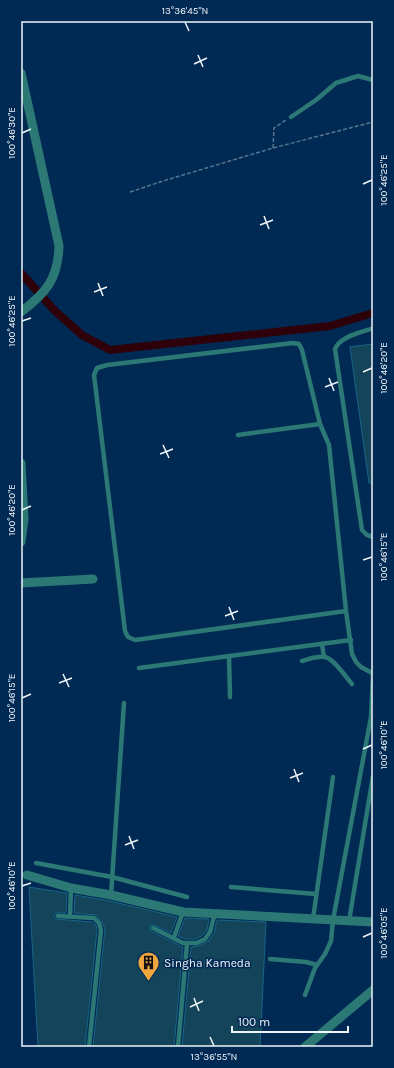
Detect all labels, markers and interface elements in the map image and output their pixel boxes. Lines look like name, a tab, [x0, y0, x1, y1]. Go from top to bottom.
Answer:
text: 13°36'45"N	[162, 5, 208, 17]
text: 100°46'30"E	[6, 107, 18, 159]
text: 100°46'25"E	[378, 154, 390, 206]
text: 100°46'25"E	[6, 295, 18, 347]
text: 100°46'20"E	[378, 342, 390, 394]
text: 100°46'20"E	[6, 484, 18, 536]
text: 100°46'15"E	[378, 533, 390, 581]
text: 100°46'15"E	[6, 674, 18, 722]
text: 100°46'10"E	[378, 720, 390, 770]
text: 100°46'10"E	[6, 861, 18, 911]
text: 100°46'05"E	[378, 907, 390, 959]
building icon: Singha Kameda	[136, 950, 162, 983]
place label: Singha Kameda	[164, 956, 251, 970]
scale bar	[232, 1008, 348, 1034]
text: 100 m	[238, 1015, 270, 1029]
text: 13°36'55"N	[191, 1051, 237, 1063]

